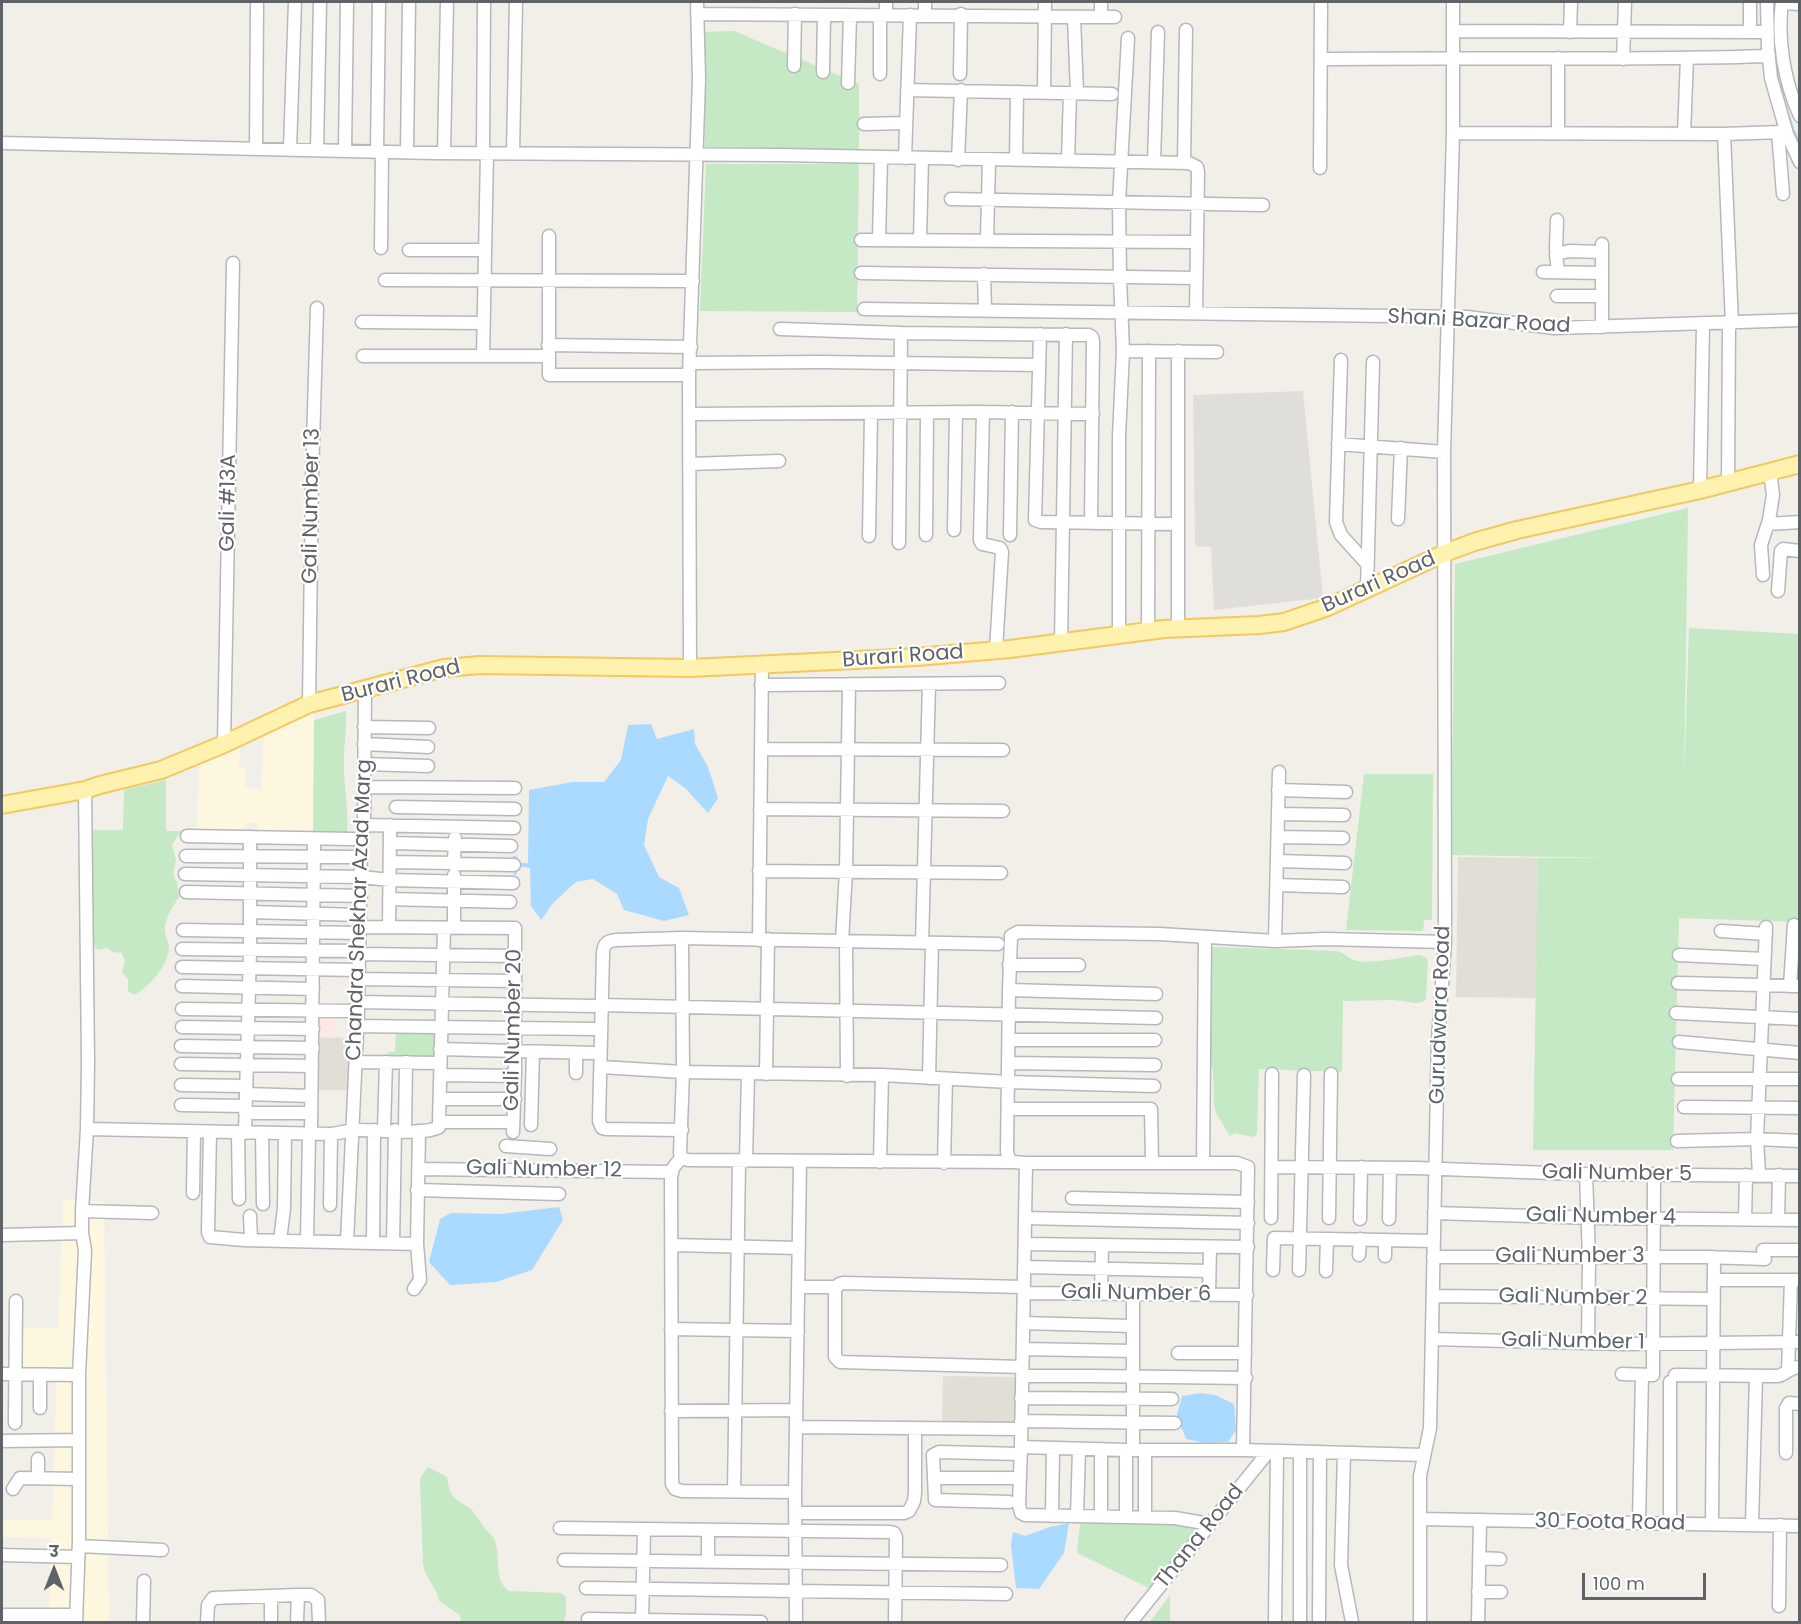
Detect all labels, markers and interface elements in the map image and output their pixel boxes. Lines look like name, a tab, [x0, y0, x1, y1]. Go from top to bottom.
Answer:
street label: Shani Bazar Road	[1387, 305, 1571, 339]
street label: Gali Number 13	[298, 428, 326, 584]
street label: Gali #13A	[216, 454, 242, 552]
street label: Burari Road	[1318, 547, 1440, 619]
street label: Burari Road	[841, 640, 965, 674]
street label: Burari Road	[339, 655, 463, 709]
street label: Chandra Shekhar Azad Marg	[342, 759, 378, 1061]
street label: Gurudwara Road	[1425, 925, 1457, 1105]
street label: Gali Number 20	[500, 949, 528, 1111]
street label: Gali Number 12	[466, 1156, 622, 1184]
street label: Gali Number 5	[1542, 1160, 1692, 1188]
street label: Gali Number 4	[1526, 1203, 1676, 1231]
street label: Gali Number 3	[1495, 1244, 1645, 1270]
street label: Gali Number 6	[1061, 1280, 1211, 1308]
street label: Gali Number 2	[1498, 1284, 1648, 1312]
street label: Gali Number 1	[1501, 1328, 1645, 1356]
street label: Thana Road	[1150, 1480, 1250, 1594]
street label: 30 Foota Road	[1534, 1509, 1686, 1537]
north arrow	[24, 1540, 84, 1600]
text: उ	[49, 1540, 59, 1563]
scale bar	[1585, 1561, 1710, 1599]
text: 100 m	[1593, 1571, 1645, 1596]

